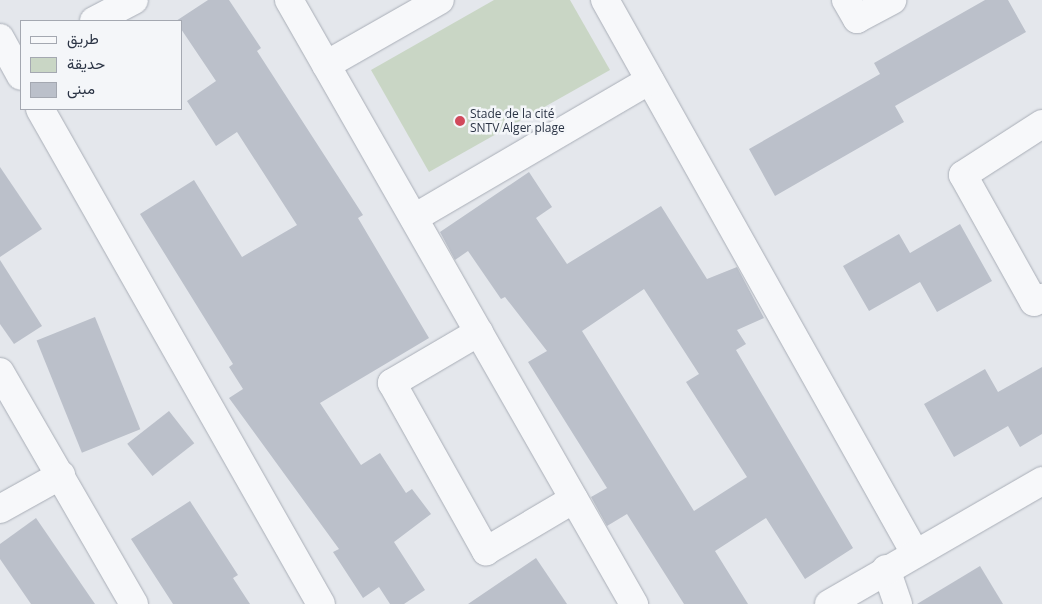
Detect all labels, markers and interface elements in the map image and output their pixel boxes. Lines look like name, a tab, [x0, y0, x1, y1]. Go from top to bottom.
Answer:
legend	[20, 20, 182, 110]
text: طريق	[67, 28, 99, 48]
text: حديقة	[67, 53, 105, 73]
text: مبنى	[67, 78, 95, 98]
place label: Stade de la cité SNTV Alger plage	[470, 107, 565, 135]
marker: Stade de la cité SNTV Alger plage	[454, 115, 466, 127]

